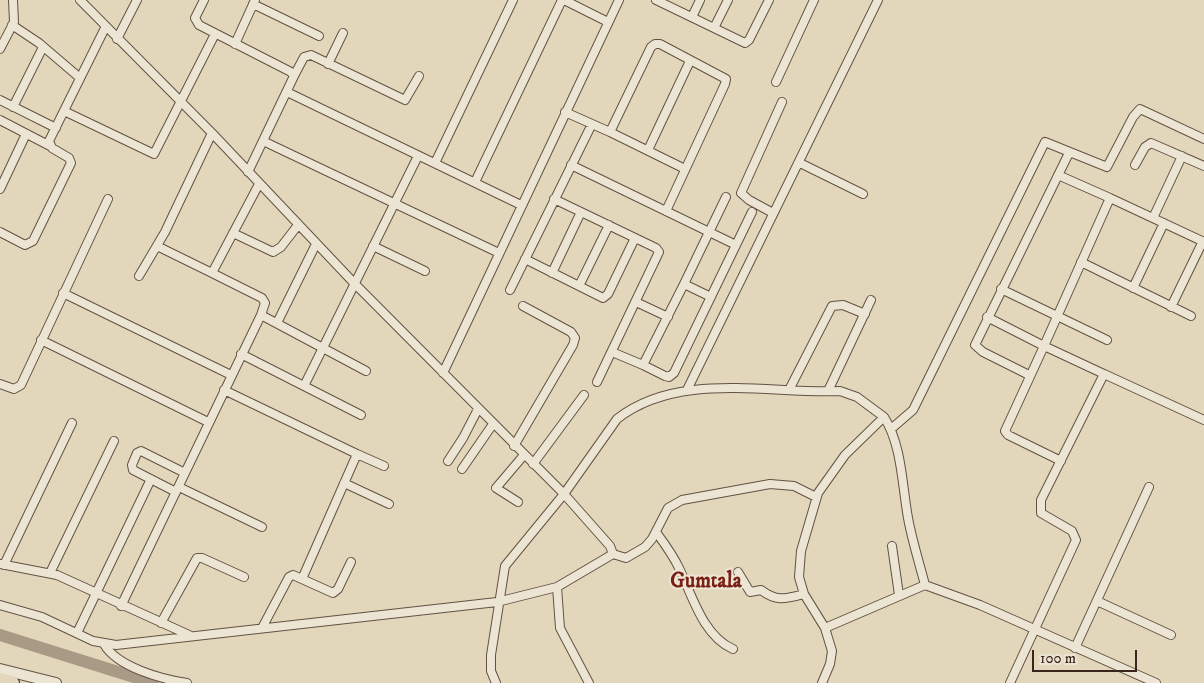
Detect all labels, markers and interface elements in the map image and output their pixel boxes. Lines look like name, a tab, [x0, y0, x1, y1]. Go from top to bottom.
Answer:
district label: Gumtala	[670, 570, 742, 596]
scale bar	[1034, 640, 1139, 672]
text: 100 m	[1040, 649, 1076, 668]

